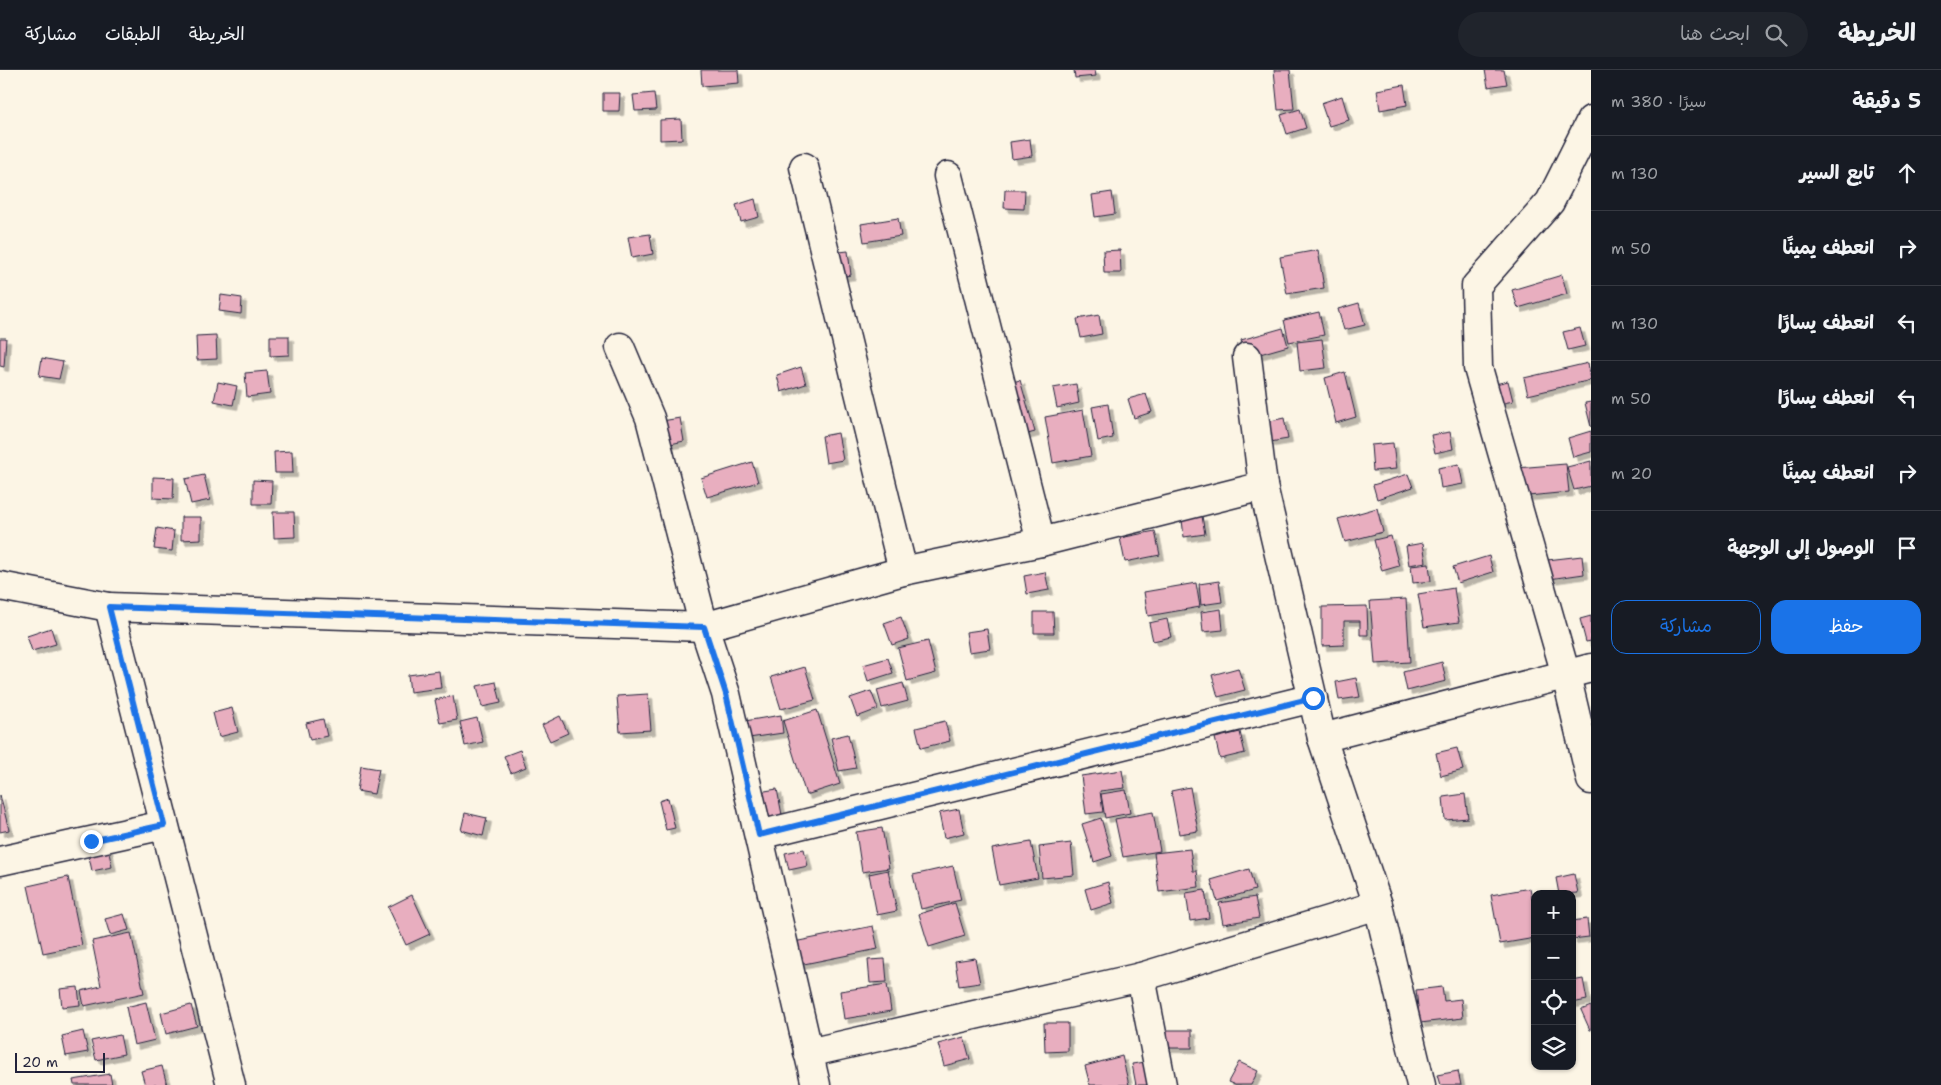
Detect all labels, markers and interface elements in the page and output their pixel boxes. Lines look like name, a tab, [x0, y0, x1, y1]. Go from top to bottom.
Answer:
search box	[1458, 12, 1808, 57]
text: الخريطة	[1838, 17, 1916, 49]
text: ابحث هنا	[1680, 21, 1750, 46]
icon: search	[1762, 21, 1790, 49]
text: مشاركة	[25, 22, 77, 46]
text: الطبقات	[105, 22, 161, 46]
text: الخريطة	[189, 22, 245, 46]
text: 5 دقيقة	[1852, 87, 1921, 115]
text: سيرًا · 380 m	[1611, 91, 1706, 112]
icon: ahead	[1893, 159, 1921, 187]
text: تابع السير	[1800, 160, 1874, 185]
text: 130 m	[1611, 163, 1658, 184]
icon: right	[1893, 234, 1921, 262]
text: انعطف يمينًا	[1783, 235, 1874, 260]
text: 50 m	[1611, 238, 1651, 259]
icon: left	[1893, 309, 1921, 337]
text: انعطف يسارًا	[1778, 310, 1874, 335]
text: 130 m	[1611, 313, 1658, 334]
icon: left	[1893, 384, 1921, 412]
text: انعطف يسارًا	[1778, 385, 1874, 410]
text: 50 m	[1611, 388, 1651, 409]
icon: right	[1893, 459, 1921, 487]
text: انعطف يمينًا	[1783, 460, 1874, 485]
text: 20 m	[1611, 463, 1652, 484]
icon: arrive	[1893, 534, 1921, 562]
text: الوصول إلى الوجهة	[1727, 535, 1874, 560]
button: مشاركة	[1611, 600, 1761, 654]
button: حفظ	[1771, 600, 1921, 654]
route start	[1302, 687, 1325, 710]
route end	[80, 830, 103, 853]
map controls	[1531, 890, 1576, 1070]
button: +	[1531, 890, 1576, 935]
button: −	[1531, 935, 1576, 980]
button: locate	[1531, 980, 1576, 1025]
button: layers	[1531, 1025, 1576, 1070]
scale bar	[15, 1050, 105, 1073]
text: 20 m	[22, 1053, 58, 1071]

